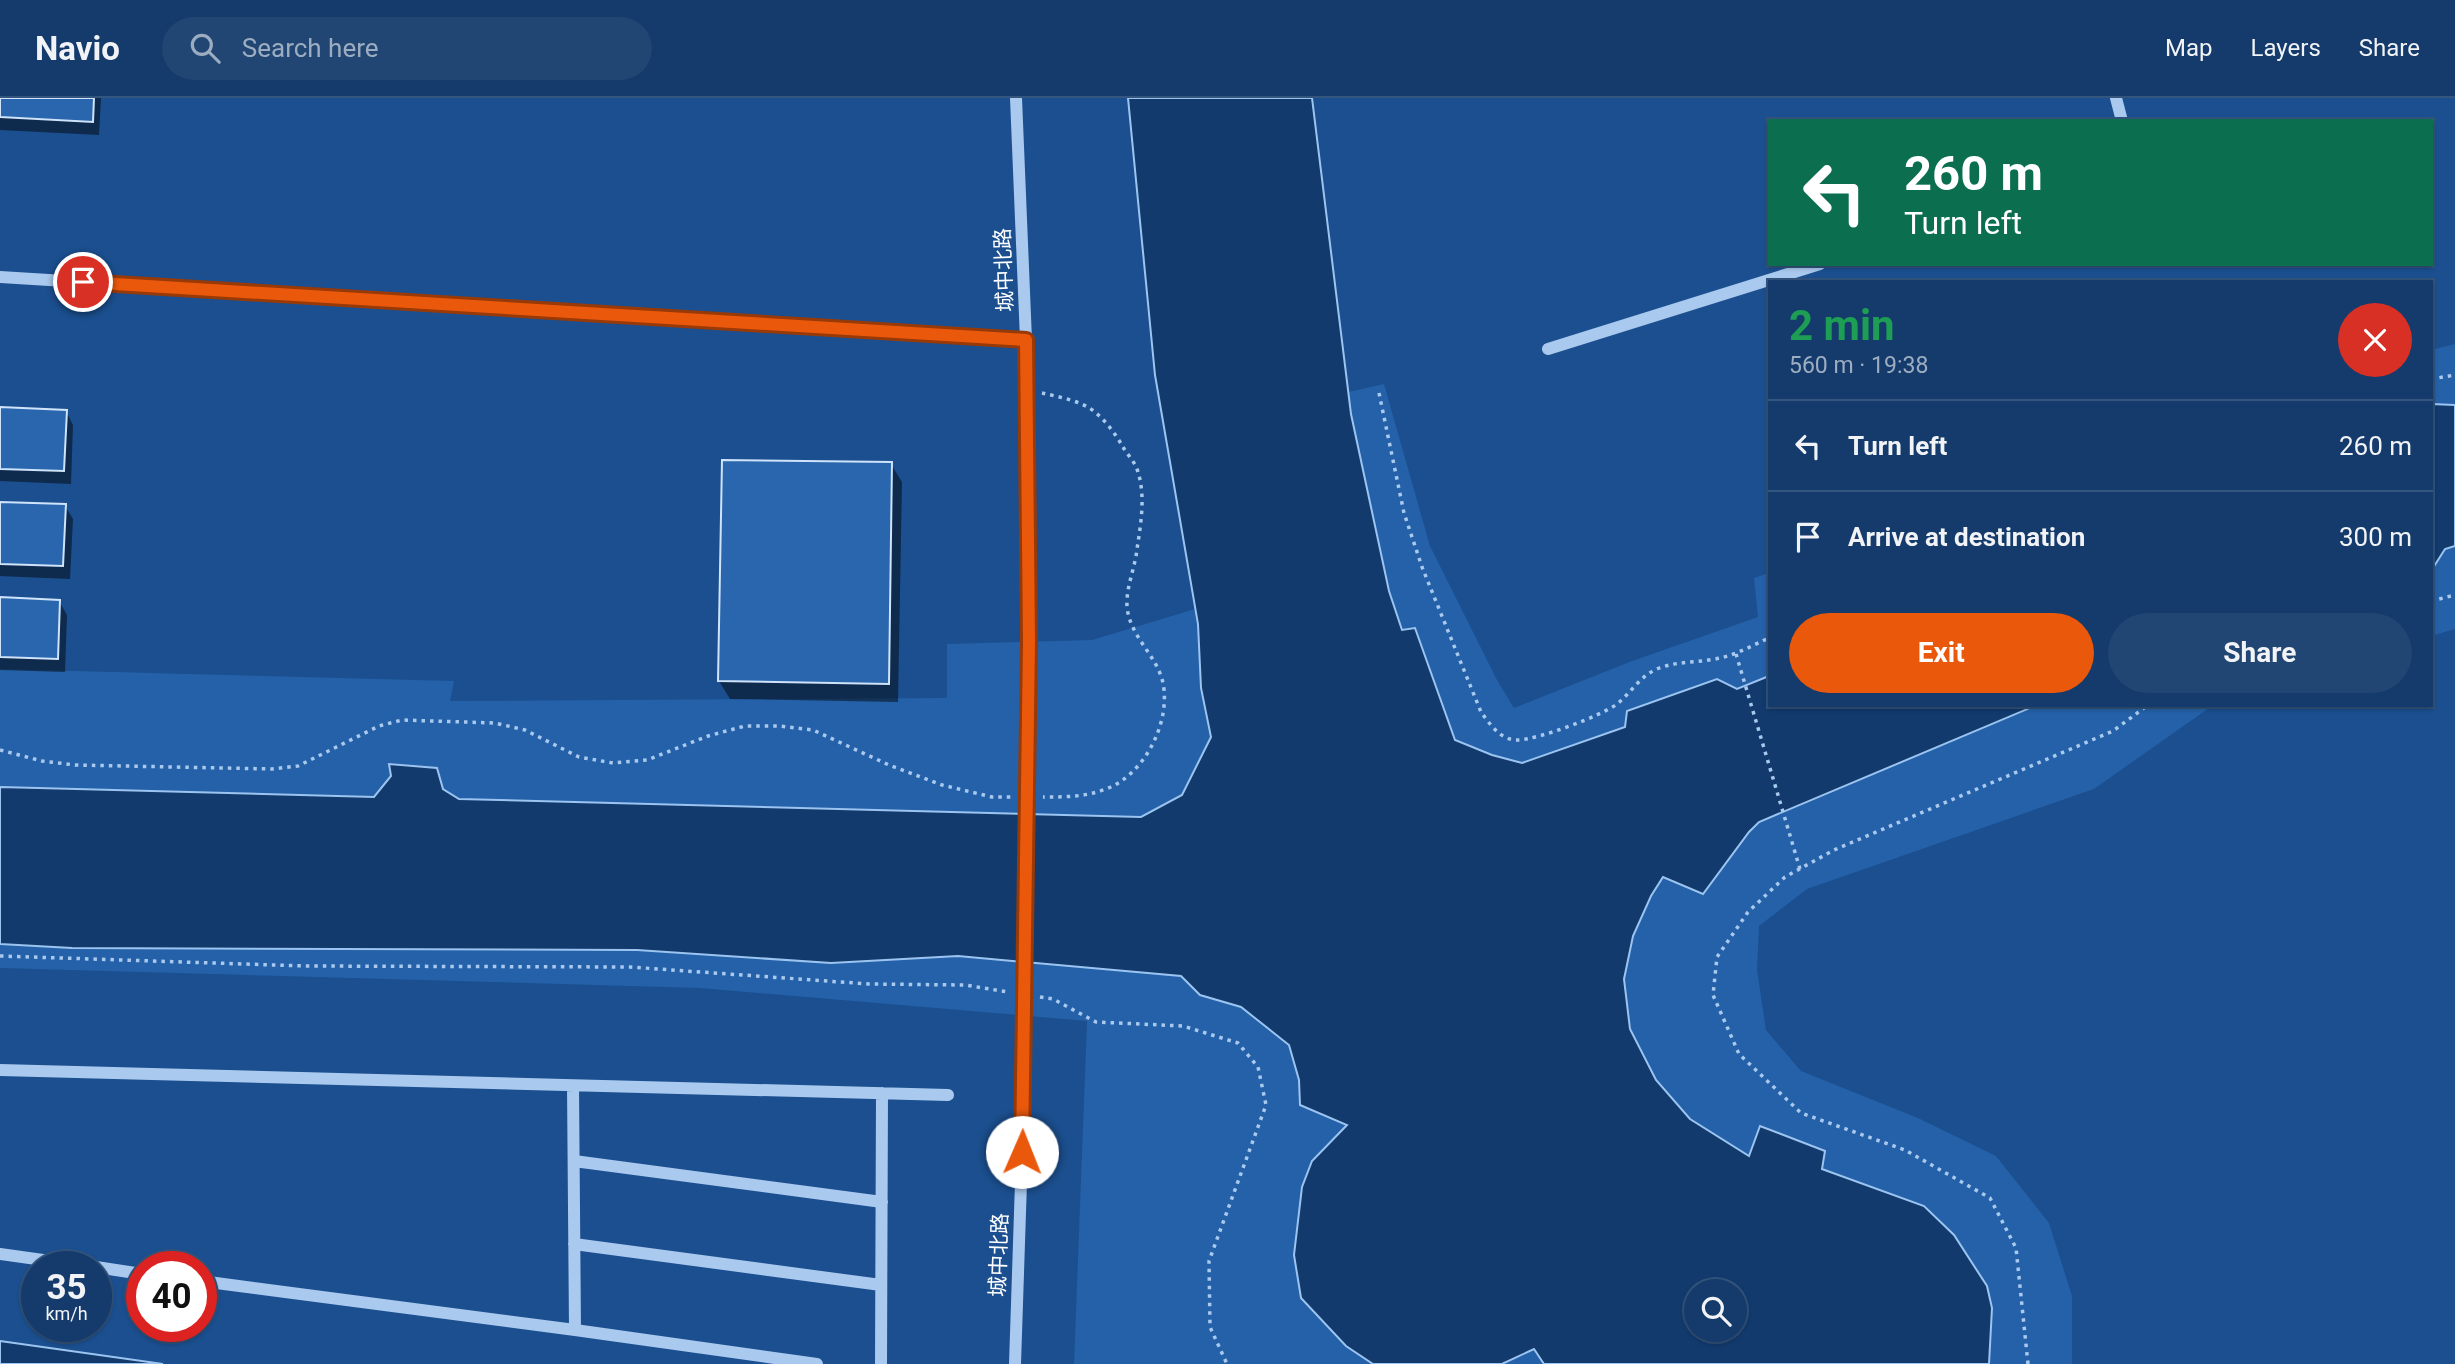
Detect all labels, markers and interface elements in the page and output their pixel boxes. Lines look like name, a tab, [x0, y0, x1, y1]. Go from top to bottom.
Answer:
search box	[162, 17, 652, 80]
text: Navio	[35, 29, 120, 68]
icon: search	[186, 29, 224, 67]
text: Search here	[242, 33, 379, 63]
text: Map	[2165, 34, 2213, 62]
text: Layers	[2251, 34, 2321, 62]
text: Share	[2359, 34, 2420, 62]
text: 260 m	[1904, 145, 2043, 202]
icon: left	[1789, 147, 1880, 238]
text: Turn left	[1904, 204, 2022, 242]
street label: 城中北路	[991, 228, 1017, 312]
pin	[53, 252, 113, 312]
icon: arrive	[64, 263, 102, 301]
text: 2 min	[1789, 301, 1895, 350]
button: close	[2338, 303, 2412, 377]
text: 560 m · 19:38	[1789, 352, 1928, 379]
icon: left	[1789, 427, 1827, 465]
text: Turn left	[1848, 431, 1947, 461]
text: 260 m	[2339, 431, 2412, 461]
icon: arrive	[1789, 518, 1827, 556]
text: Arrive at destination	[1848, 522, 2085, 552]
text: 300 m	[2339, 522, 2412, 552]
button: Exit	[1789, 613, 2094, 693]
button: Share	[2108, 613, 2412, 693]
position arrow	[985, 1115, 1059, 1189]
street label: 城中北路	[986, 1213, 1012, 1297]
speed limit sign: 40	[126, 1251, 217, 1342]
text: 35	[46, 1267, 87, 1308]
map controls	[1684, 1279, 1747, 1342]
button: search	[1684, 1279, 1747, 1342]
text: km/h	[45, 1303, 88, 1324]

